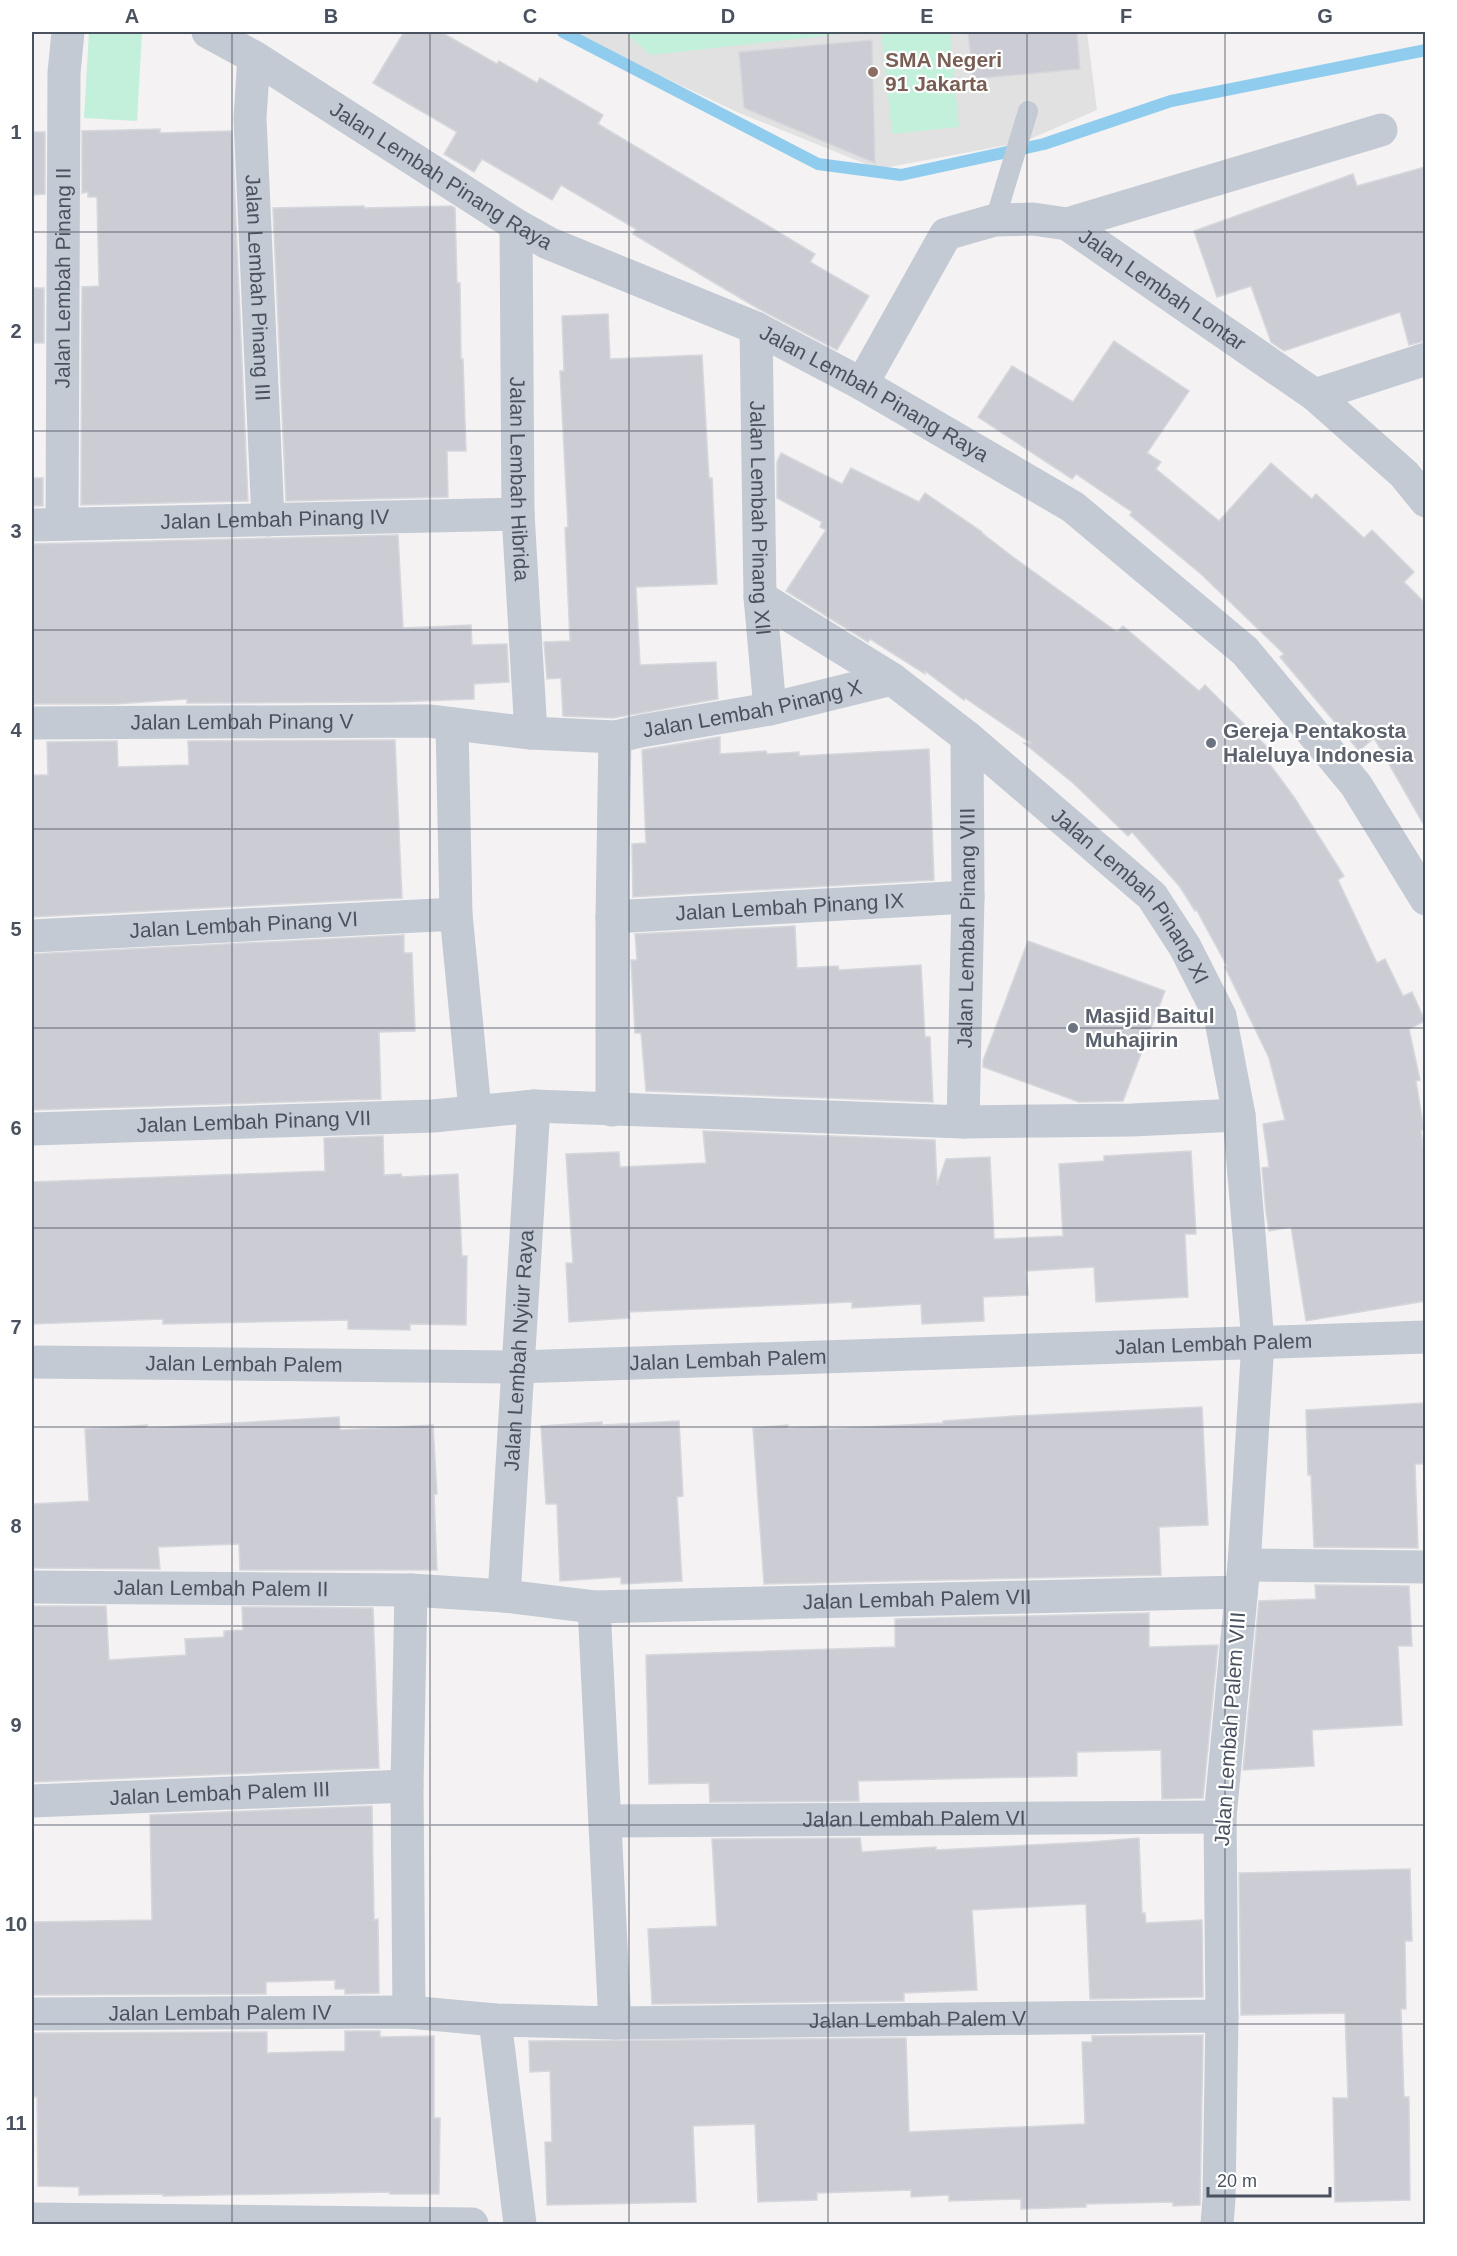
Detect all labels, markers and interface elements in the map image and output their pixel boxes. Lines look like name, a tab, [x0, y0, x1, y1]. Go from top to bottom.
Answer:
text: A	[125, 5, 139, 27]
text: B	[324, 5, 338, 27]
text: C	[523, 5, 537, 27]
text: D	[721, 5, 735, 27]
text: E	[920, 5, 934, 27]
text: F	[1120, 5, 1132, 27]
text: G	[1317, 5, 1333, 27]
place label: SMA Negeri 91 Jakarta	[885, 48, 1002, 95]
marker: SMA Negeri 91 Jakarta	[866, 65, 880, 79]
street label: Jalan Lembah Pinang Raya	[326, 97, 557, 254]
text: 1	[10, 121, 22, 143]
street label: Jalan Lembah Pinang II	[51, 168, 75, 388]
street label: Jalan Lembah Pinang III	[242, 174, 275, 401]
street label: Jalan Lembah Lontar	[1075, 224, 1250, 355]
text: 2	[10, 320, 22, 342]
street label: Jalan Lembah Pinang Raya	[756, 320, 993, 466]
street label: Jalan Lembah Hibrida	[506, 377, 534, 582]
street label: Jalan Lembah Pinang XII	[746, 400, 775, 636]
street label: Jalan Lembah Pinang IV	[160, 505, 390, 533]
text: 3	[10, 520, 22, 542]
street label: Jalan Lembah Pinang X	[641, 675, 864, 742]
street label: Jalan Lembah Pinang V	[130, 709, 354, 734]
text: 4	[10, 719, 22, 741]
place label: Gereja Pentakosta Haleluya Indonesia	[1223, 719, 1414, 766]
marker: Gereja Pentakosta Haleluya Indonesia	[1204, 736, 1218, 750]
street label: Jalan Lembah Pinang XI	[1047, 803, 1214, 987]
street label: Jalan Lembah Pinang VIII	[953, 808, 979, 1049]
street label: Jalan Lembah Pinang IX	[675, 889, 905, 924]
street label: Jalan Lembah Pinang VI	[129, 907, 359, 942]
text: 5	[10, 918, 22, 940]
place label: Masjid Baitul Muhajirin	[1085, 1004, 1215, 1051]
marker: Masjid Baitul Muhajirin	[1066, 1021, 1080, 1035]
street label: Jalan Lembah Pinang VII	[136, 1106, 372, 1137]
text: 6	[10, 1117, 22, 1139]
street label: Jalan Lembah Nyiur Raya	[500, 1229, 537, 1472]
text: 7	[10, 1316, 22, 1338]
street label: Jalan Lembah Palem	[1115, 1329, 1313, 1358]
street label: Jalan Lembah Palem	[629, 1345, 827, 1374]
street label: Jalan Lembah Palem	[145, 1351, 343, 1376]
text: 8	[10, 1515, 22, 1537]
street label: Jalan Lembah Palem II	[113, 1576, 329, 1600]
street label: Jalan Lembah Palem VII	[802, 1585, 1032, 1613]
street label: Jalan Lembah Palem VIII	[1210, 1611, 1249, 1847]
text: 9	[10, 1714, 22, 1736]
street label: Jalan Lembah Palem III	[109, 1777, 331, 1809]
street label: Jalan Lembah Palem VI	[802, 1806, 1026, 1831]
text: 10	[5, 1913, 27, 1935]
street label: Jalan Lembah Palem IV	[108, 2000, 332, 2025]
street label: Jalan Lembah Palem V	[809, 2006, 1026, 2032]
text: 11	[5, 2112, 27, 2134]
scale bar	[1208, 2160, 1330, 2198]
text: 20 m	[1217, 2171, 1257, 2191]

